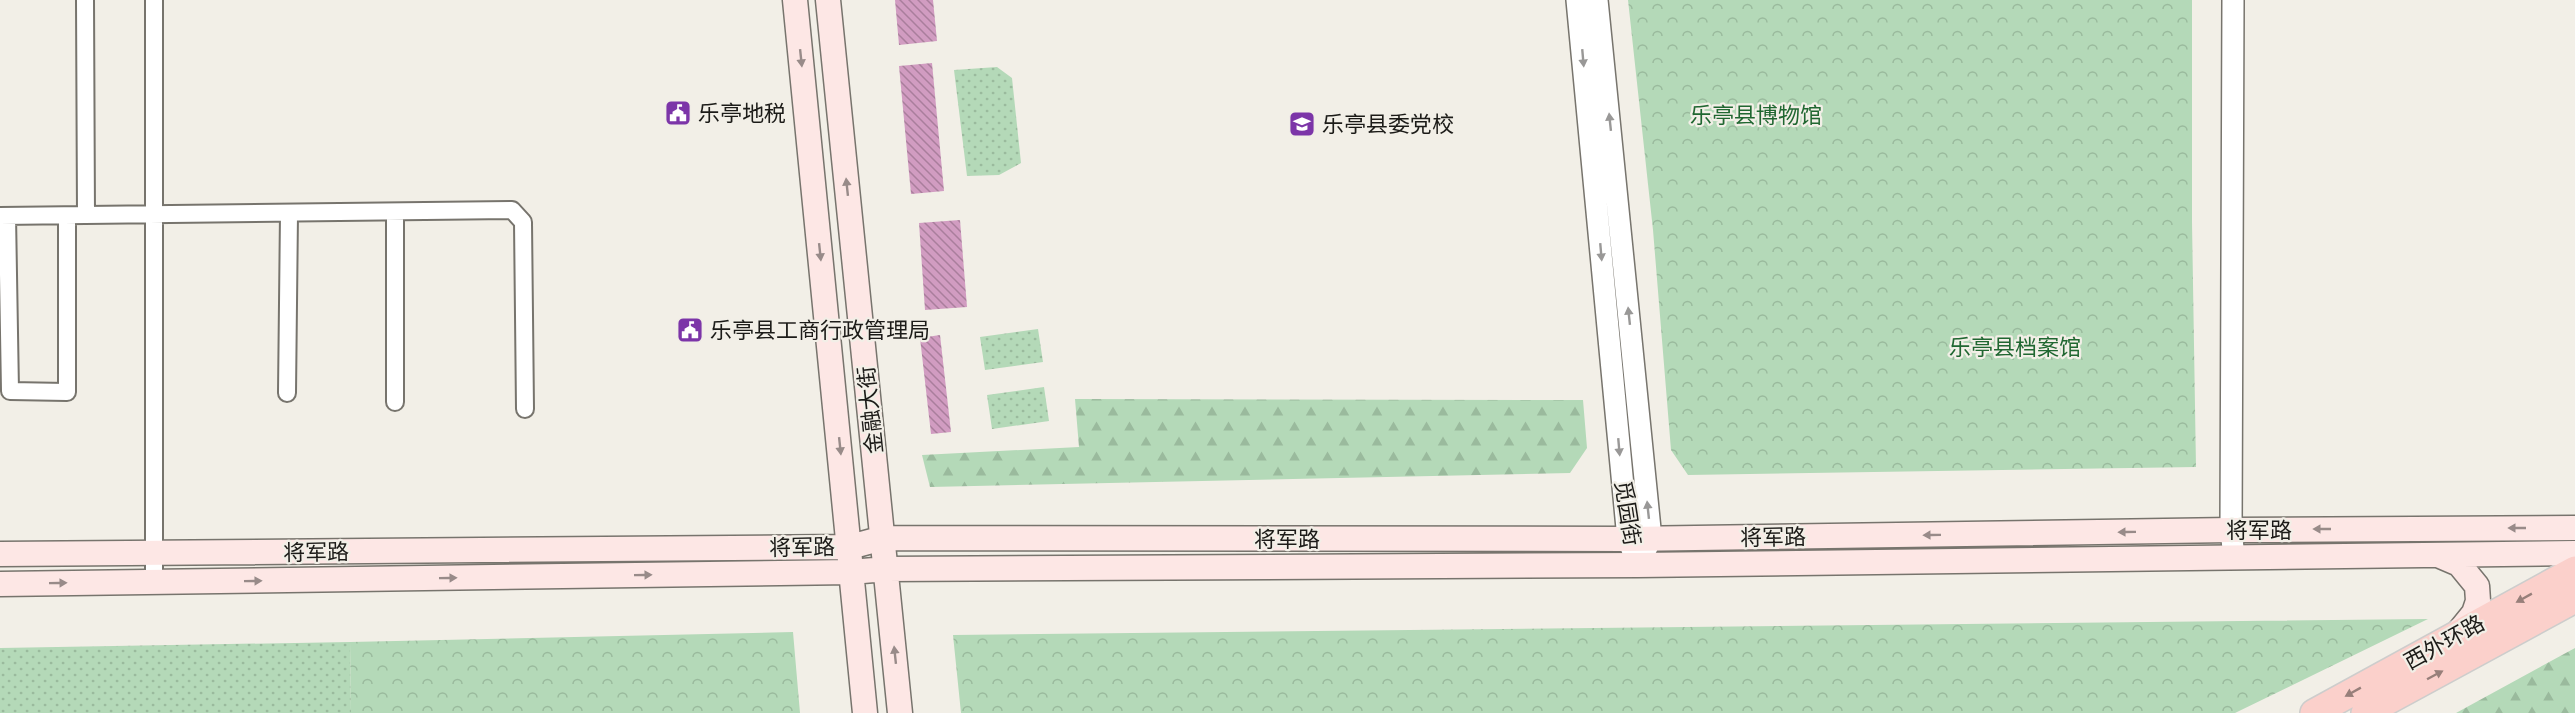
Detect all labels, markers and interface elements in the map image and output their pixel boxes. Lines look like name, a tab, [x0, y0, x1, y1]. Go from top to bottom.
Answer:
one-way arrow	[796, 49, 806, 68]
one-way arrow	[1578, 49, 1588, 68]
public building icon: 乐亭地税	[663, 98, 693, 128]
place label: 乐亭地税	[698, 99, 786, 127]
park label: 乐亭县博物馆	[1690, 101, 1822, 129]
school or university icon: 乐亭县委党校	[1287, 109, 1317, 139]
place label: 乐亭县委党校	[1322, 110, 1454, 138]
one-way arrow	[1605, 112, 1615, 131]
one-way arrow	[842, 178, 852, 197]
one-way arrow	[815, 243, 825, 262]
one-way arrow	[1596, 243, 1606, 262]
one-way arrow	[1624, 306, 1634, 325]
public building icon: 乐亭县工商行政管理局	[675, 315, 705, 345]
place label: 乐亭县工商行政管理局	[710, 316, 930, 344]
park label: 乐亭县档案馆	[1949, 333, 2081, 361]
street label: 金融大街	[851, 365, 889, 455]
one-way arrow	[835, 437, 845, 456]
one-way arrow	[1614, 437, 1624, 456]
street label: 觅园街	[1609, 478, 1647, 548]
one-way arrow	[1643, 501, 1653, 520]
street label: 将军路	[2226, 516, 2292, 544]
street label: 将军路	[1740, 522, 1806, 552]
one-way arrow	[2507, 523, 2526, 533]
street label: 将军路	[1254, 525, 1320, 553]
one-way arrow	[2312, 525, 2331, 534]
one-way arrow	[2117, 527, 2136, 537]
one-way arrow	[1922, 530, 1941, 540]
street label: 将军路	[769, 532, 835, 562]
street label: 将军路	[283, 537, 349, 567]
one-way arrow	[634, 570, 653, 580]
one-way arrow	[439, 573, 458, 583]
one-way arrow	[244, 576, 263, 585]
one-way arrow	[49, 578, 68, 588]
one-way arrow	[2515, 593, 2532, 603]
street label: 西外环路	[2399, 608, 2489, 676]
one-way arrow	[890, 645, 900, 664]
one-way arrow	[2427, 670, 2444, 680]
one-way arrow	[2344, 687, 2361, 697]

